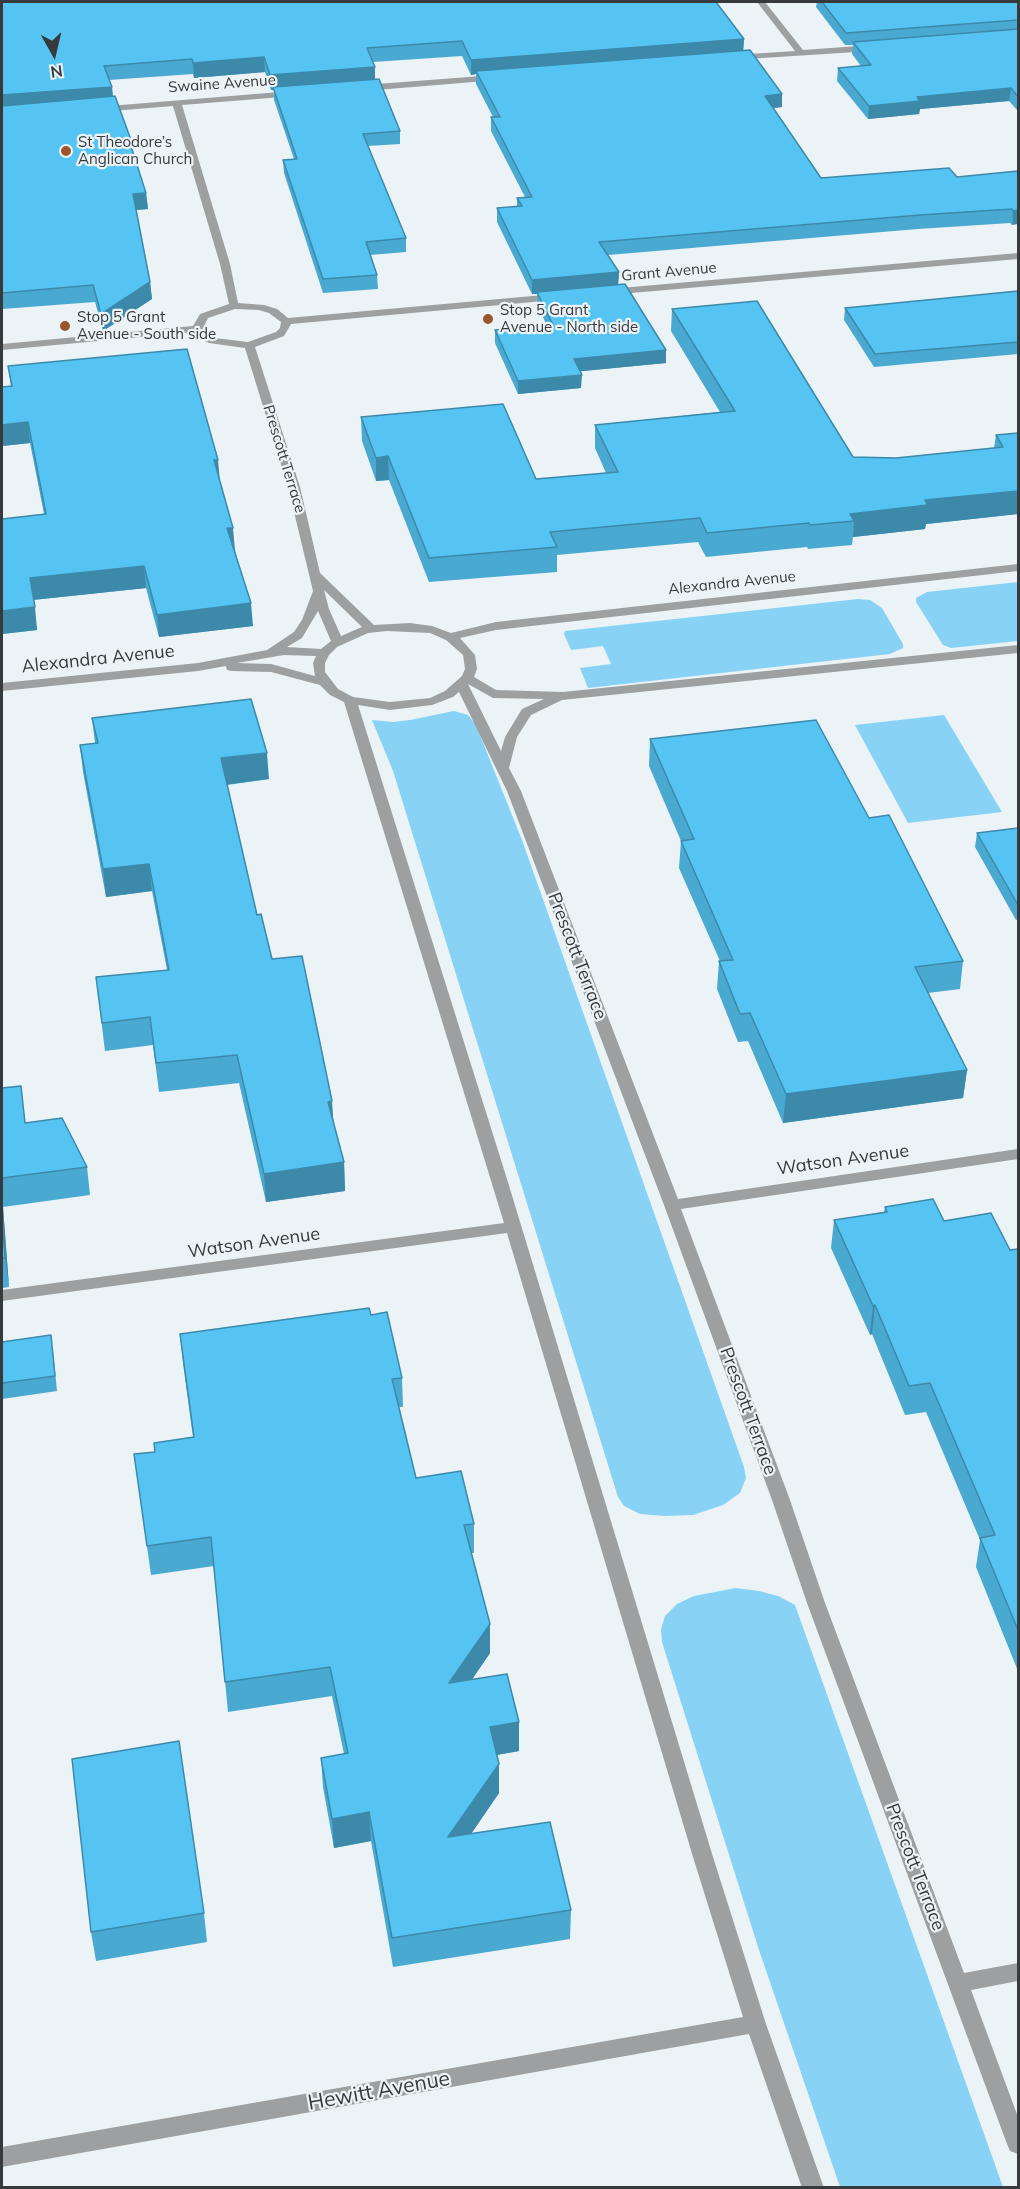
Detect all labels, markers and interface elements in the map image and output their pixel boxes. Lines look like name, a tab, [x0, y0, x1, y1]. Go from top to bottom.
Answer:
north arrow	[24, 24, 84, 84]
text: N	[49, 61, 64, 83]
street label: Swaine Avenue	[168, 71, 276, 97]
place label: St Theodore’s Anglican Church	[78, 133, 192, 168]
marker: St Theodore’s Anglican Church	[59, 144, 73, 158]
street label: Grant Avenue	[621, 259, 717, 285]
place label: Stop 5 Grant Avenue - North side	[500, 301, 638, 336]
place label: Stop 5 Grant Avenue - South side	[77, 308, 216, 343]
marker: Stop 5 Grant Avenue - North side	[481, 312, 495, 326]
marker: Stop 5 Grant Avenue - South side	[58, 319, 72, 333]
street label: Prescott Terrace	[259, 403, 309, 515]
street label: Alexandra Avenue	[667, 567, 797, 599]
street label: Alexandra Avenue	[21, 640, 175, 678]
street label: Prescott Terrace	[543, 889, 611, 1023]
street label: Watson Avenue	[776, 1140, 910, 1180]
street label: Watson Avenue	[187, 1223, 321, 1263]
street label: Prescott Terrace	[715, 1344, 781, 1478]
street label: Prescott Terrace	[881, 1800, 949, 1934]
street label: Hewitt Avenue	[306, 2066, 452, 2116]

